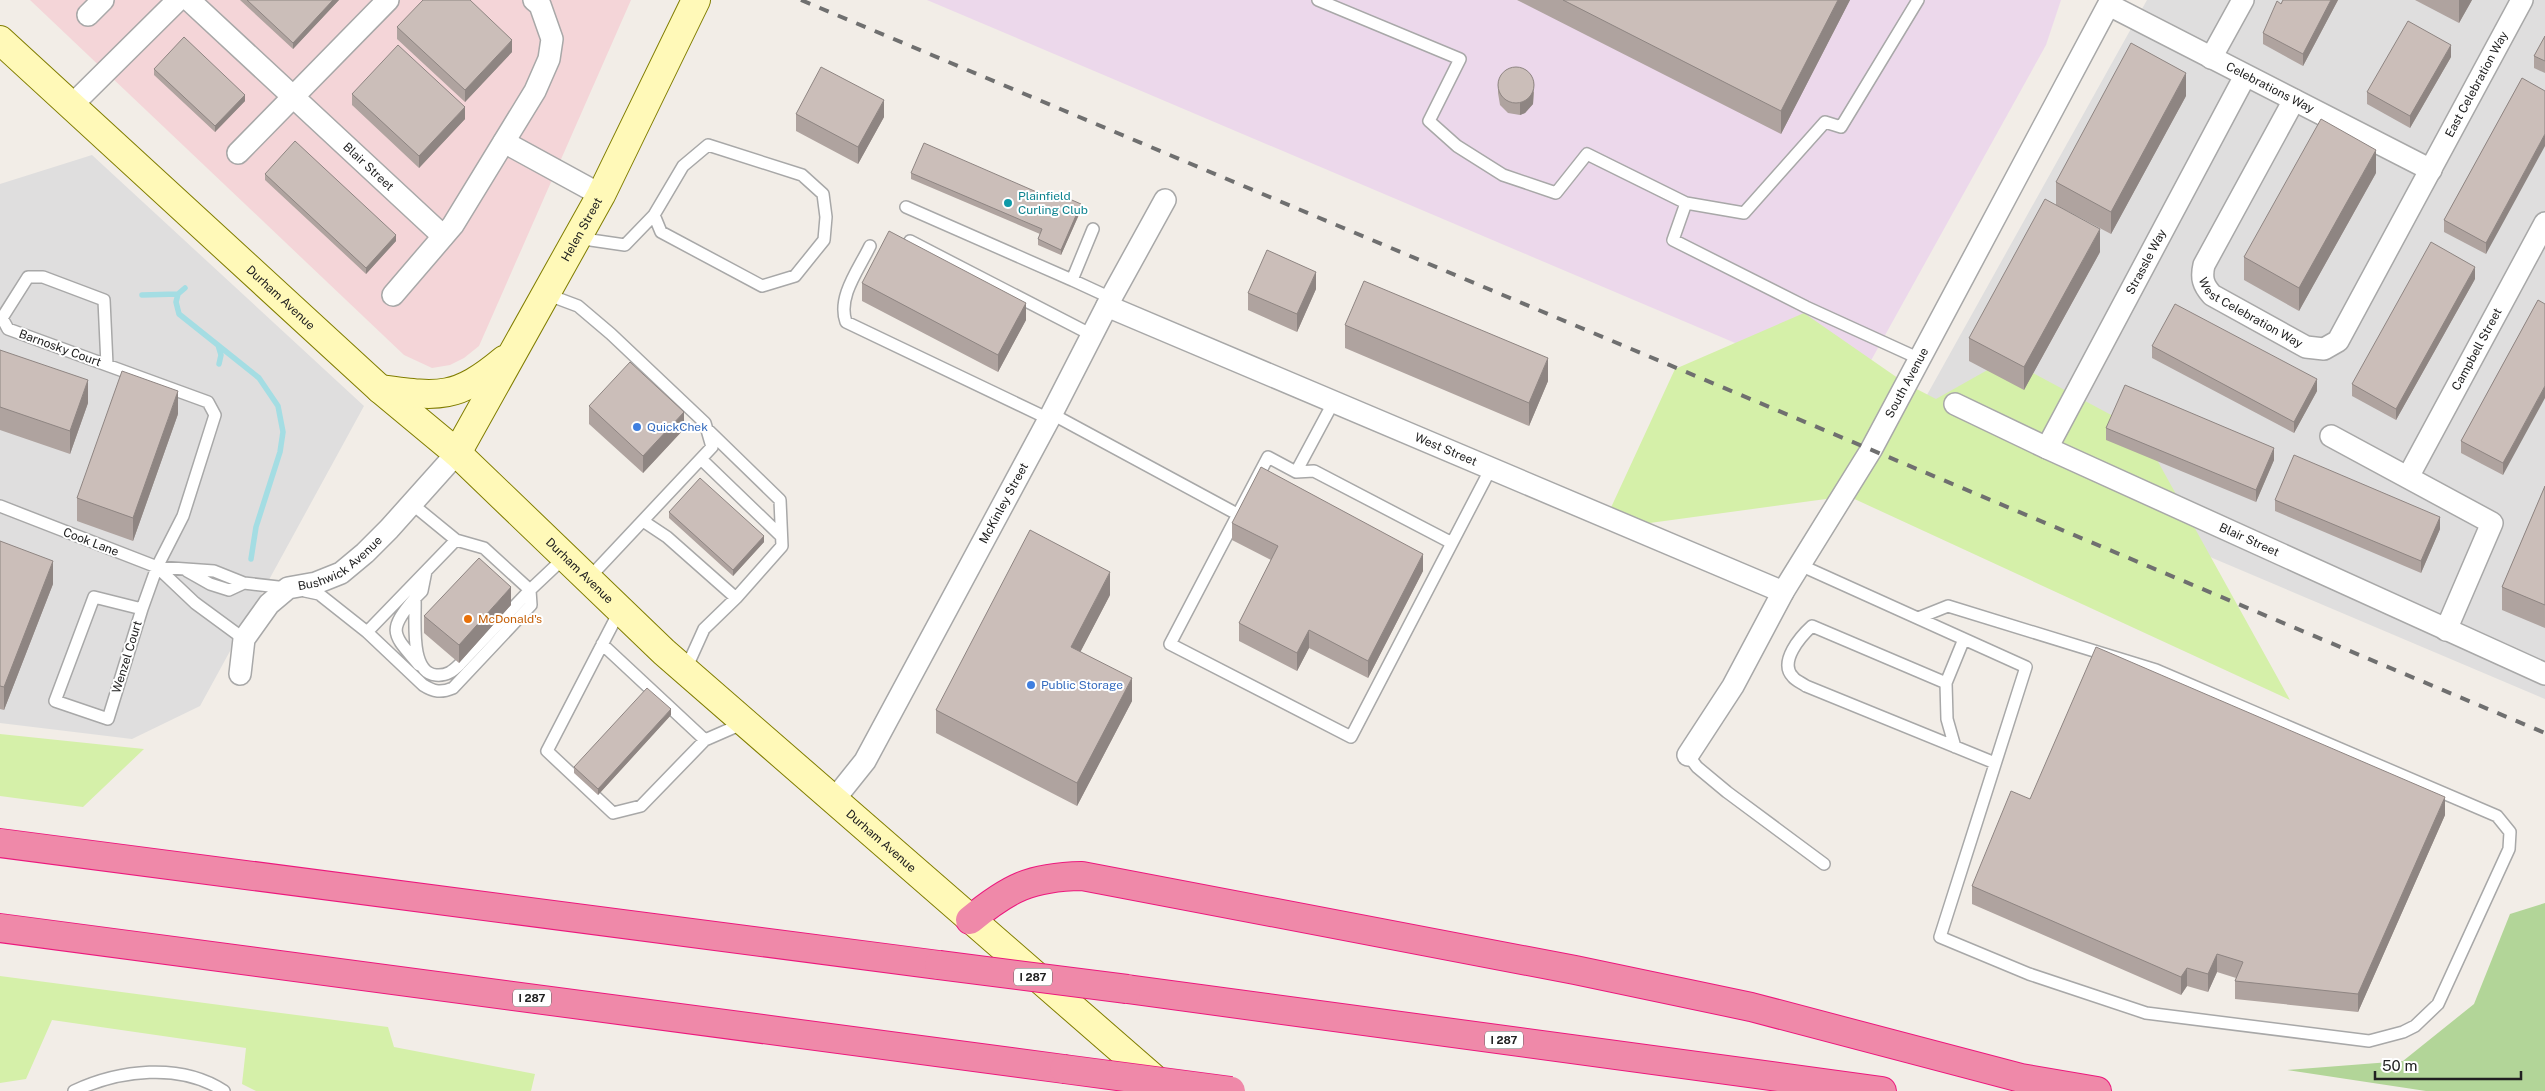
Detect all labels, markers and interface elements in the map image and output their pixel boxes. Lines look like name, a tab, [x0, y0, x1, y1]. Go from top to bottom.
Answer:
street label: East Celebration Way	[2442, 28, 2511, 140]
street label: Celebrations Way	[2224, 59, 2317, 116]
street label: Blair Street	[340, 140, 397, 194]
place label: Plainfield Curling Club	[1018, 189, 1088, 217]
street label: Helen Street	[558, 195, 605, 264]
marker: Plainfield Curling Club	[1002, 197, 1014, 209]
street label: Strassle Way	[2123, 226, 2170, 297]
street label: Durham Avenue	[243, 263, 318, 333]
street label: West Celebration Way	[2196, 276, 2306, 351]
street label: Campbell Street	[2449, 306, 2505, 393]
street label: Barnosky Court	[17, 327, 103, 369]
street label: South Avenue	[1882, 345, 1931, 420]
place label: QuickChek	[647, 420, 708, 434]
marker: QuickChek	[631, 421, 643, 433]
street label: West Street	[1413, 430, 1479, 469]
street label: McKinley Street	[976, 460, 1031, 546]
street label: Blair Street	[2217, 520, 2282, 559]
street label: Cook Lane	[61, 525, 121, 559]
street label: Bushwick Avenue	[297, 533, 385, 593]
street label: Durham Avenue	[543, 535, 616, 607]
place label: McDonald's	[478, 612, 542, 626]
marker: McDonald's	[462, 613, 474, 625]
street label: Wenzel Court	[109, 619, 145, 695]
place label: Public Storage	[1041, 678, 1123, 692]
marker: Public Storage	[1025, 679, 1037, 691]
street label: Durham Avenue	[843, 807, 919, 875]
road number: I 287	[1014, 969, 1052, 986]
road number: I 287	[513, 990, 551, 1006]
road number: I 287	[1485, 1032, 1523, 1048]
scale bar	[2375, 1048, 2521, 1080]
text: 50 m	[2382, 1057, 2417, 1074]

